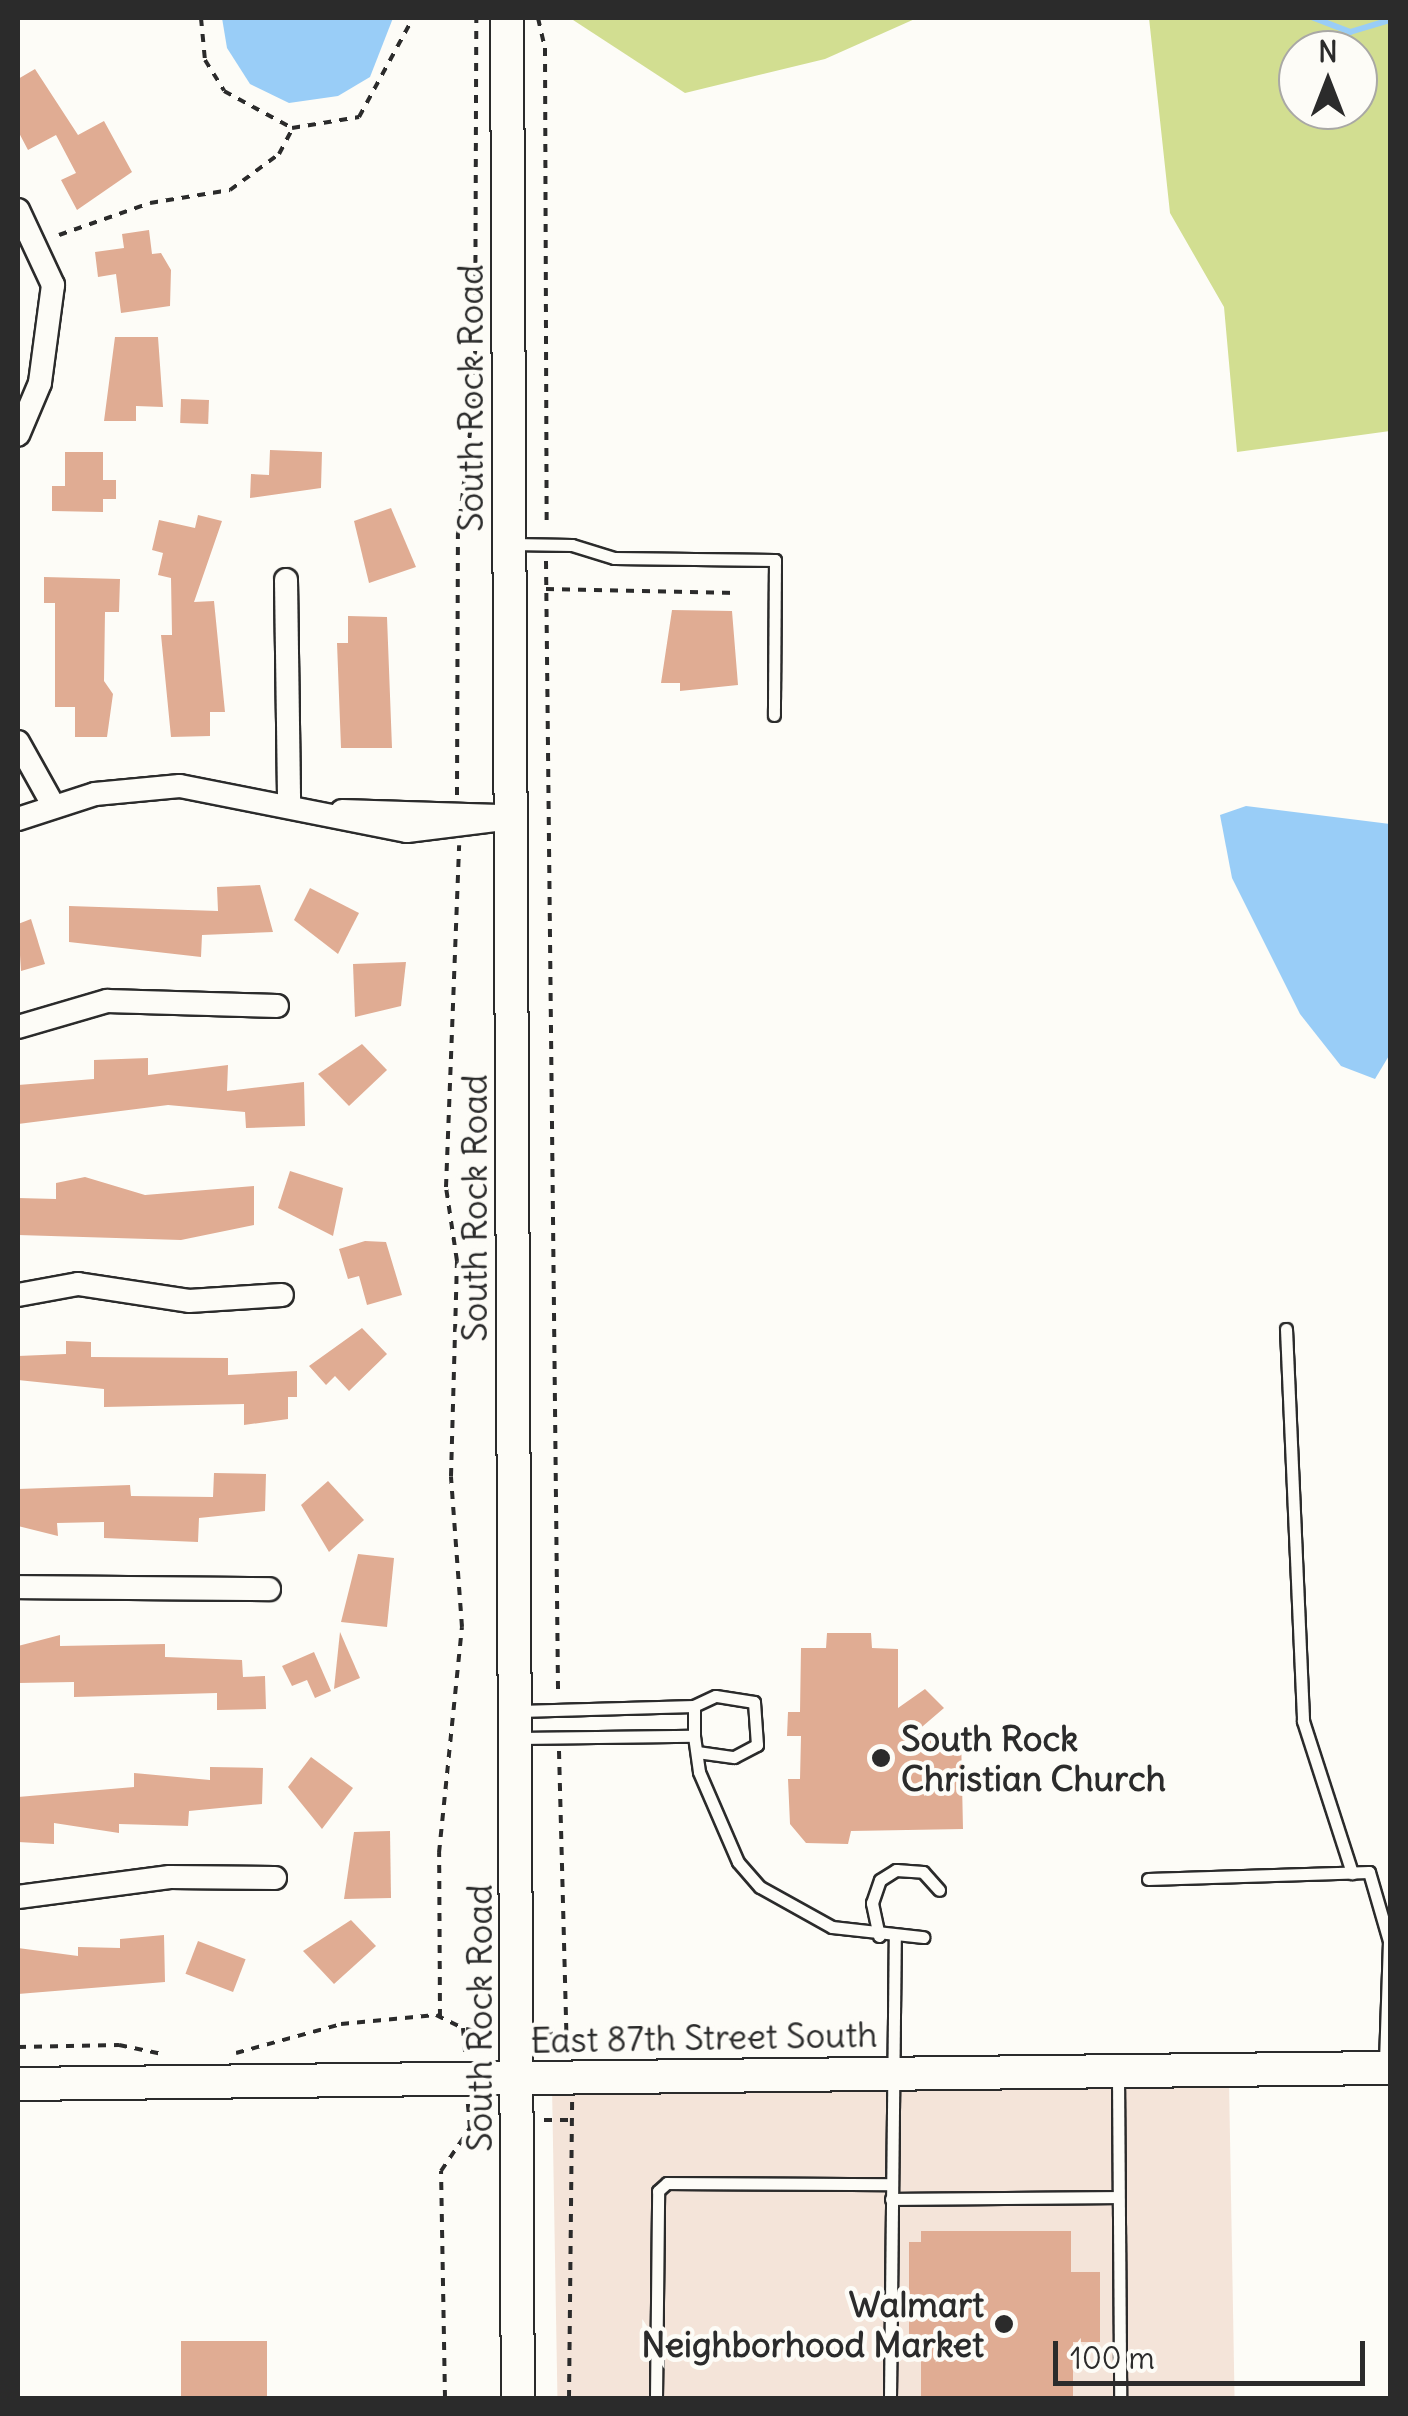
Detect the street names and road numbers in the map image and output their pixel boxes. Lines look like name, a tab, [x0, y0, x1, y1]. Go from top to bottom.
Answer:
street label: South Rock Road	[449, 264, 491, 532]
street label: South Rock Road	[453, 1074, 495, 1342]
street label: South Rock Road	[458, 1884, 500, 2152]
street label: East 87th Street South	[530, 2013, 878, 2061]

